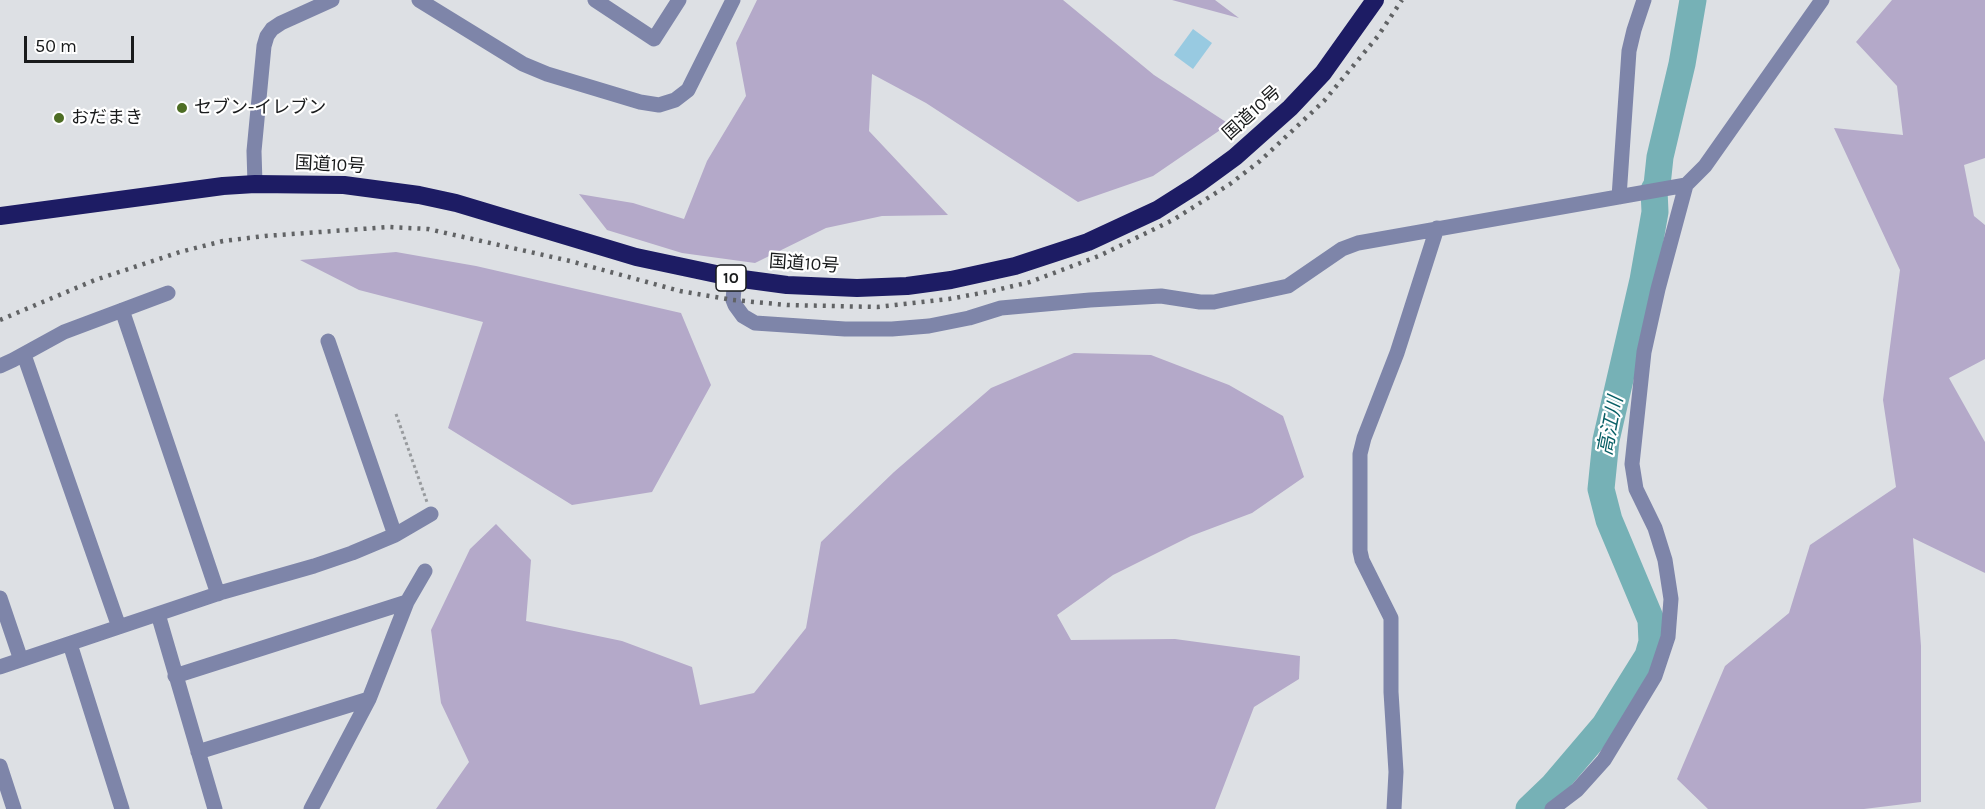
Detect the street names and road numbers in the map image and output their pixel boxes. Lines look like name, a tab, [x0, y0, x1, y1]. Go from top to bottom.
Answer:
street label: 国道10号	[1219, 81, 1285, 145]
street label: 国道10号	[294, 152, 366, 178]
street label: 国道10号	[768, 251, 840, 277]
road number: 10	[716, 265, 746, 291]

